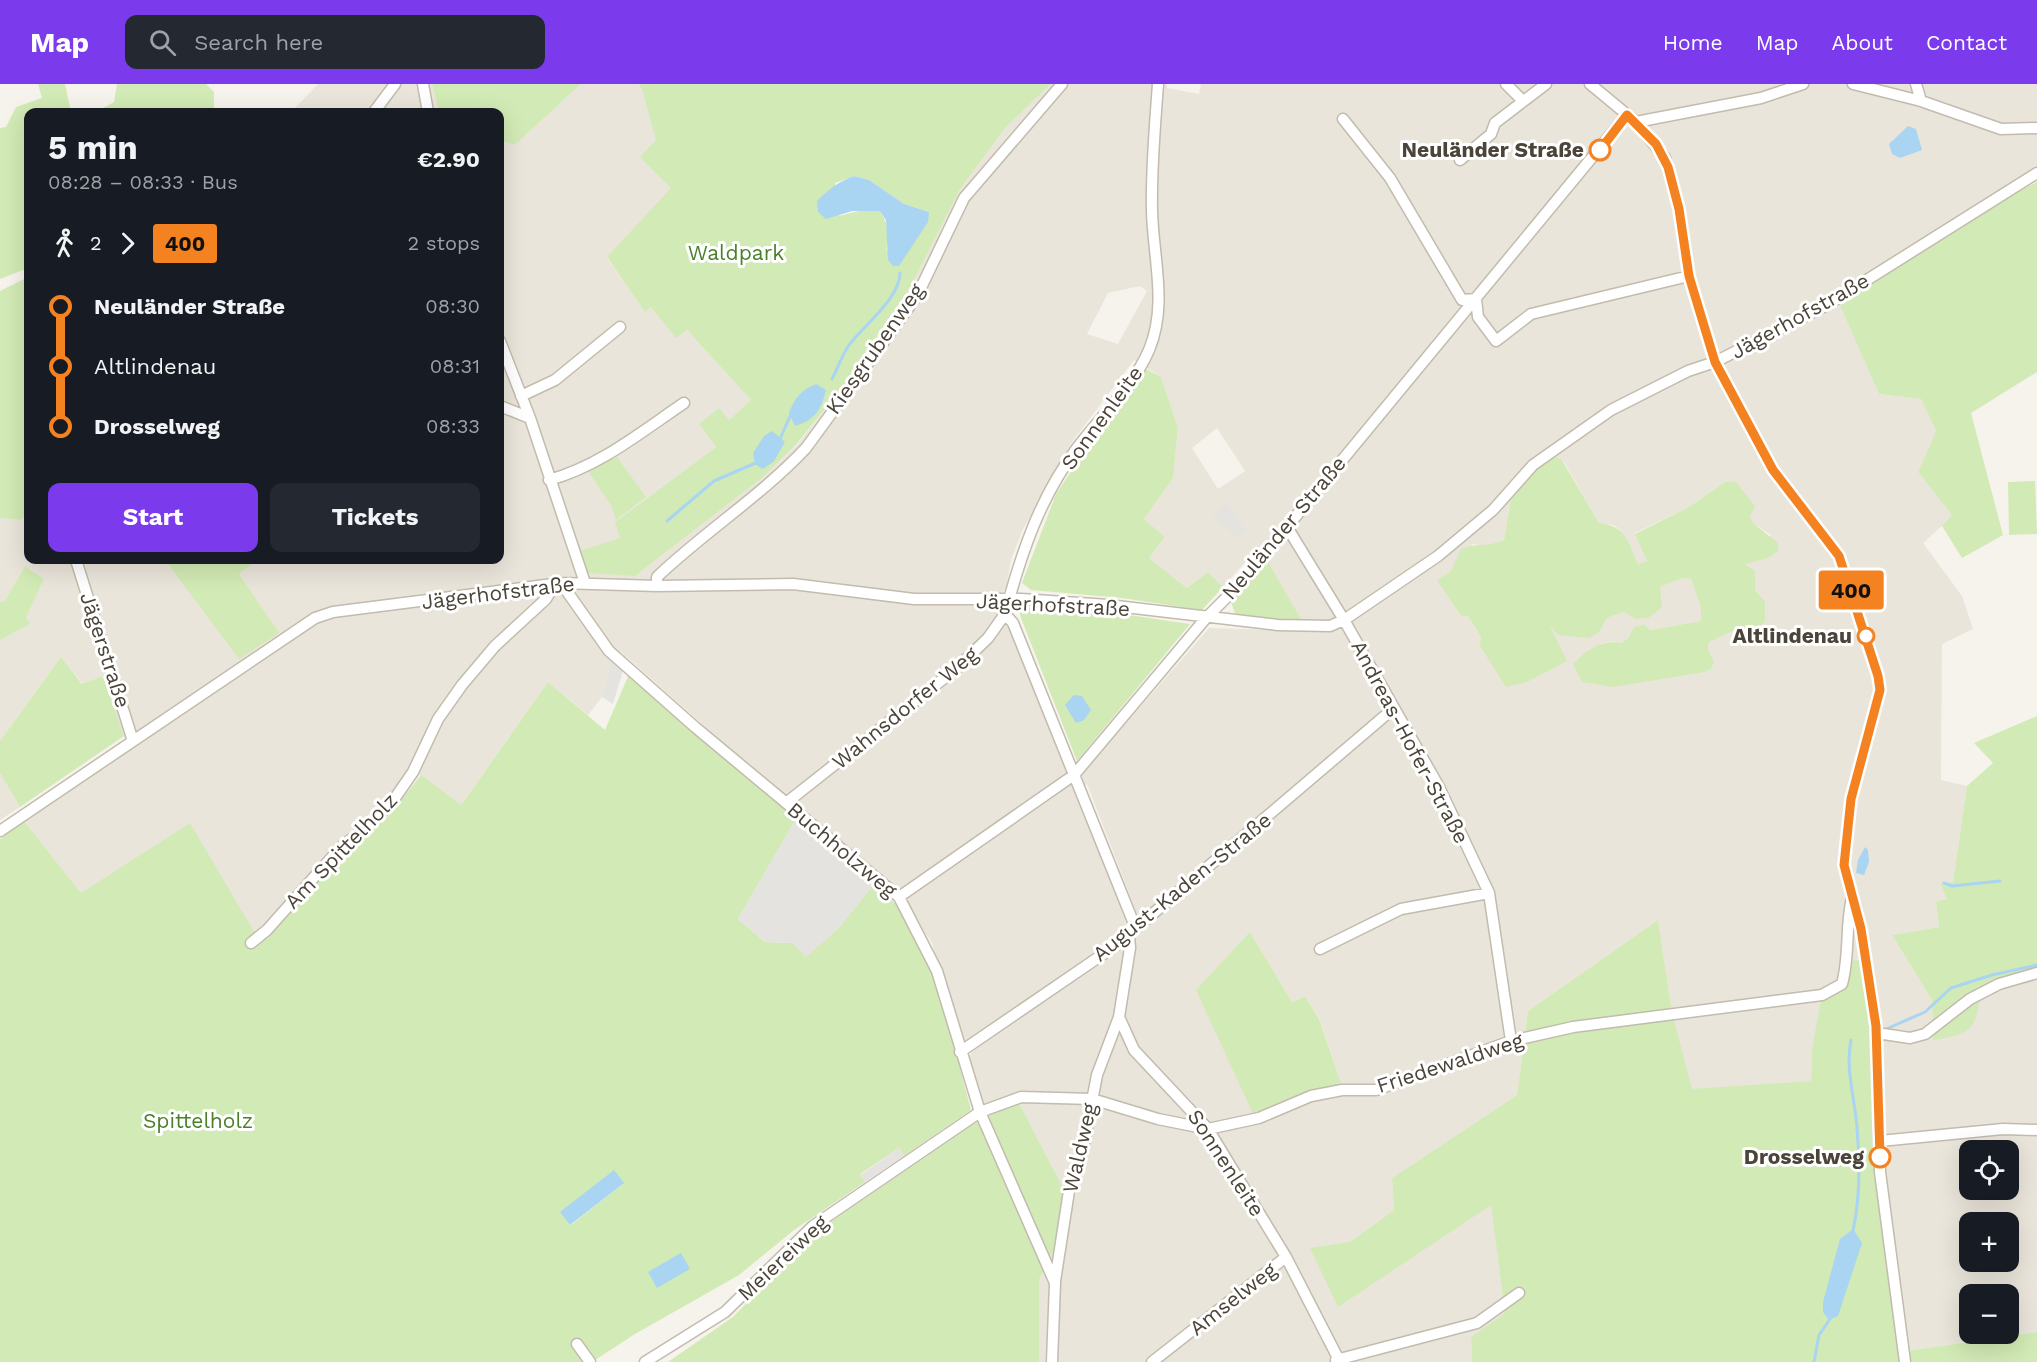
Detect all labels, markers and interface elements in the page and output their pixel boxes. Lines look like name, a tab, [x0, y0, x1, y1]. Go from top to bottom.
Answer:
search box	[125, 15, 545, 69]
text: Map	[30, 26, 89, 59]
icon: search	[146, 26, 179, 59]
text: Search here	[194, 30, 323, 55]
text: Home	[1663, 30, 1723, 55]
text: Map	[1756, 30, 1799, 55]
text: About	[1832, 30, 1893, 55]
text: Contact	[1926, 30, 2007, 55]
text: 5 min	[48, 128, 138, 167]
place label: Neuländer Straße	[1402, 137, 1584, 162]
marker: Neuländer Straße	[1589, 139, 1611, 161]
text: €2.90	[417, 147, 480, 172]
text: 08:28 – 08:33 · Bus	[48, 170, 238, 194]
icon: walk	[48, 227, 81, 260]
icon: forward	[111, 227, 144, 260]
text: 2	[90, 231, 102, 255]
text: 400	[165, 231, 205, 256]
text: 2 stops	[408, 231, 480, 255]
park label: Waldpark	[688, 240, 784, 265]
street label: Jägerhofstraße	[1726, 267, 1873, 364]
street label: Kiesgrubenweg	[820, 278, 929, 419]
text: Neuländer Straße	[94, 294, 285, 319]
text: 08:30	[425, 294, 480, 318]
text: Altlindenau	[94, 354, 216, 379]
text: 08:31	[430, 354, 480, 378]
street label: Sonnenleite	[1056, 361, 1148, 474]
text: Drosselweg	[94, 414, 220, 439]
text: 08:33	[426, 414, 480, 438]
street label: Neuländer Straße	[1216, 451, 1351, 605]
button: Start	[48, 483, 258, 552]
button: Tickets	[270, 483, 480, 552]
line badge: 400	[1816, 570, 1886, 610]
street label: Jägerhofstraße	[420, 571, 576, 614]
text: 400	[1831, 578, 1871, 603]
street label: Jägerhofstraße	[975, 588, 1131, 621]
street label: Jägerstraße	[75, 589, 136, 711]
place label: Altlindenau	[1733, 623, 1852, 648]
marker: Altlindenau	[1857, 627, 1875, 645]
street label: Andreas-Hofer-Straße	[1346, 636, 1475, 848]
street label: Wahnsdorfer Weg	[827, 641, 983, 774]
street label: Am Spittelholz	[279, 788, 402, 914]
street label: Buchholzweg	[783, 797, 903, 903]
street label: August-Kaden-Straße	[1087, 807, 1276, 966]
street label: Friedewaldweg	[1373, 1027, 1527, 1098]
street label: Waldweg	[1057, 1100, 1102, 1195]
street label: Sonnenleite	[1183, 1105, 1270, 1221]
park label: Spittelholz	[143, 1108, 253, 1133]
map controls	[1959, 1140, 2019, 1344]
button: locate	[1959, 1140, 2019, 1200]
place label: Drosselweg	[1744, 1144, 1864, 1169]
marker: Drosselweg	[1869, 1146, 1891, 1168]
street label: Meiereiweg	[732, 1209, 833, 1306]
button: +	[1959, 1212, 2019, 1272]
street label: Amselweg	[1184, 1256, 1282, 1340]
button: −	[1959, 1284, 2019, 1344]

